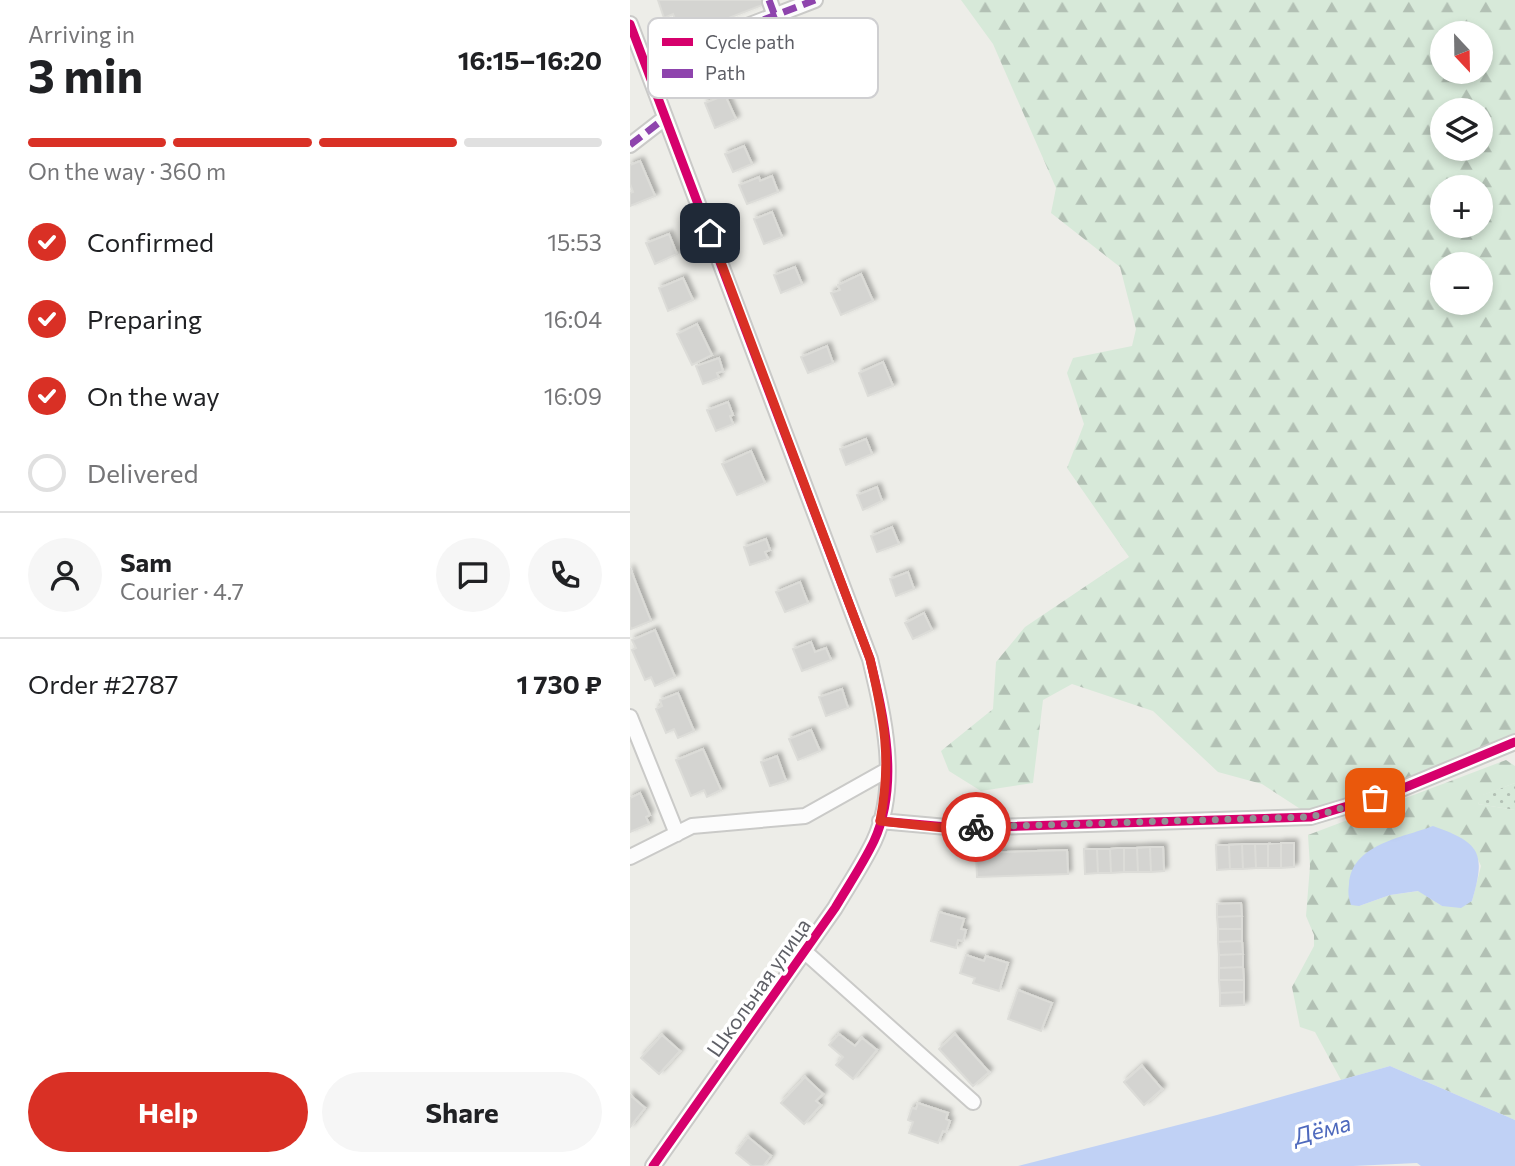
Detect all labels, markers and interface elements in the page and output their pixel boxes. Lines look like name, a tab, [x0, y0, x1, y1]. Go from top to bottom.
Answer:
legend	[648, 18, 878, 98]
text: Arriving in	[28, 20, 135, 48]
north arrow	[1430, 21, 1493, 84]
map controls	[1430, 21, 1493, 315]
text: Cycle path	[705, 30, 795, 53]
text: 16:15–16:20	[458, 44, 602, 75]
text: 3 min	[28, 46, 143, 102]
text: Path	[705, 61, 746, 84]
button: layers	[1430, 98, 1493, 161]
text: On the way · 360 m	[28, 157, 226, 185]
button: +	[1430, 175, 1493, 238]
pin	[680, 203, 740, 263]
icon: home	[691, 214, 729, 252]
icon: check	[28, 223, 66, 261]
text: Confirmed	[87, 226, 214, 257]
text: 15:53	[547, 228, 602, 256]
button: −	[1430, 252, 1493, 315]
icon: check	[28, 300, 66, 338]
text: Preparing	[87, 303, 202, 334]
text: 16:04	[544, 305, 602, 333]
icon: check	[28, 377, 66, 415]
text: On the way	[87, 380, 220, 411]
text: 16:09	[544, 382, 602, 410]
text: Delivered	[87, 457, 198, 488]
button: person	[28, 538, 102, 612]
button: chat	[436, 538, 510, 612]
button: phone	[528, 538, 602, 612]
text: Sam	[120, 546, 172, 577]
text: Courier · 4.7	[120, 577, 244, 605]
text: Order #2787	[28, 668, 178, 699]
text: 1 730 ₽	[516, 668, 602, 699]
pin	[1345, 768, 1405, 828]
icon: bag	[1356, 779, 1394, 817]
courier	[941, 792, 1011, 862]
icon: bike	[957, 808, 995, 846]
street label: Школьная улица	[701, 913, 815, 1061]
button: Help	[28, 1072, 308, 1152]
button: Share	[322, 1072, 602, 1152]
water label: Дёма	[1288, 1108, 1354, 1151]

